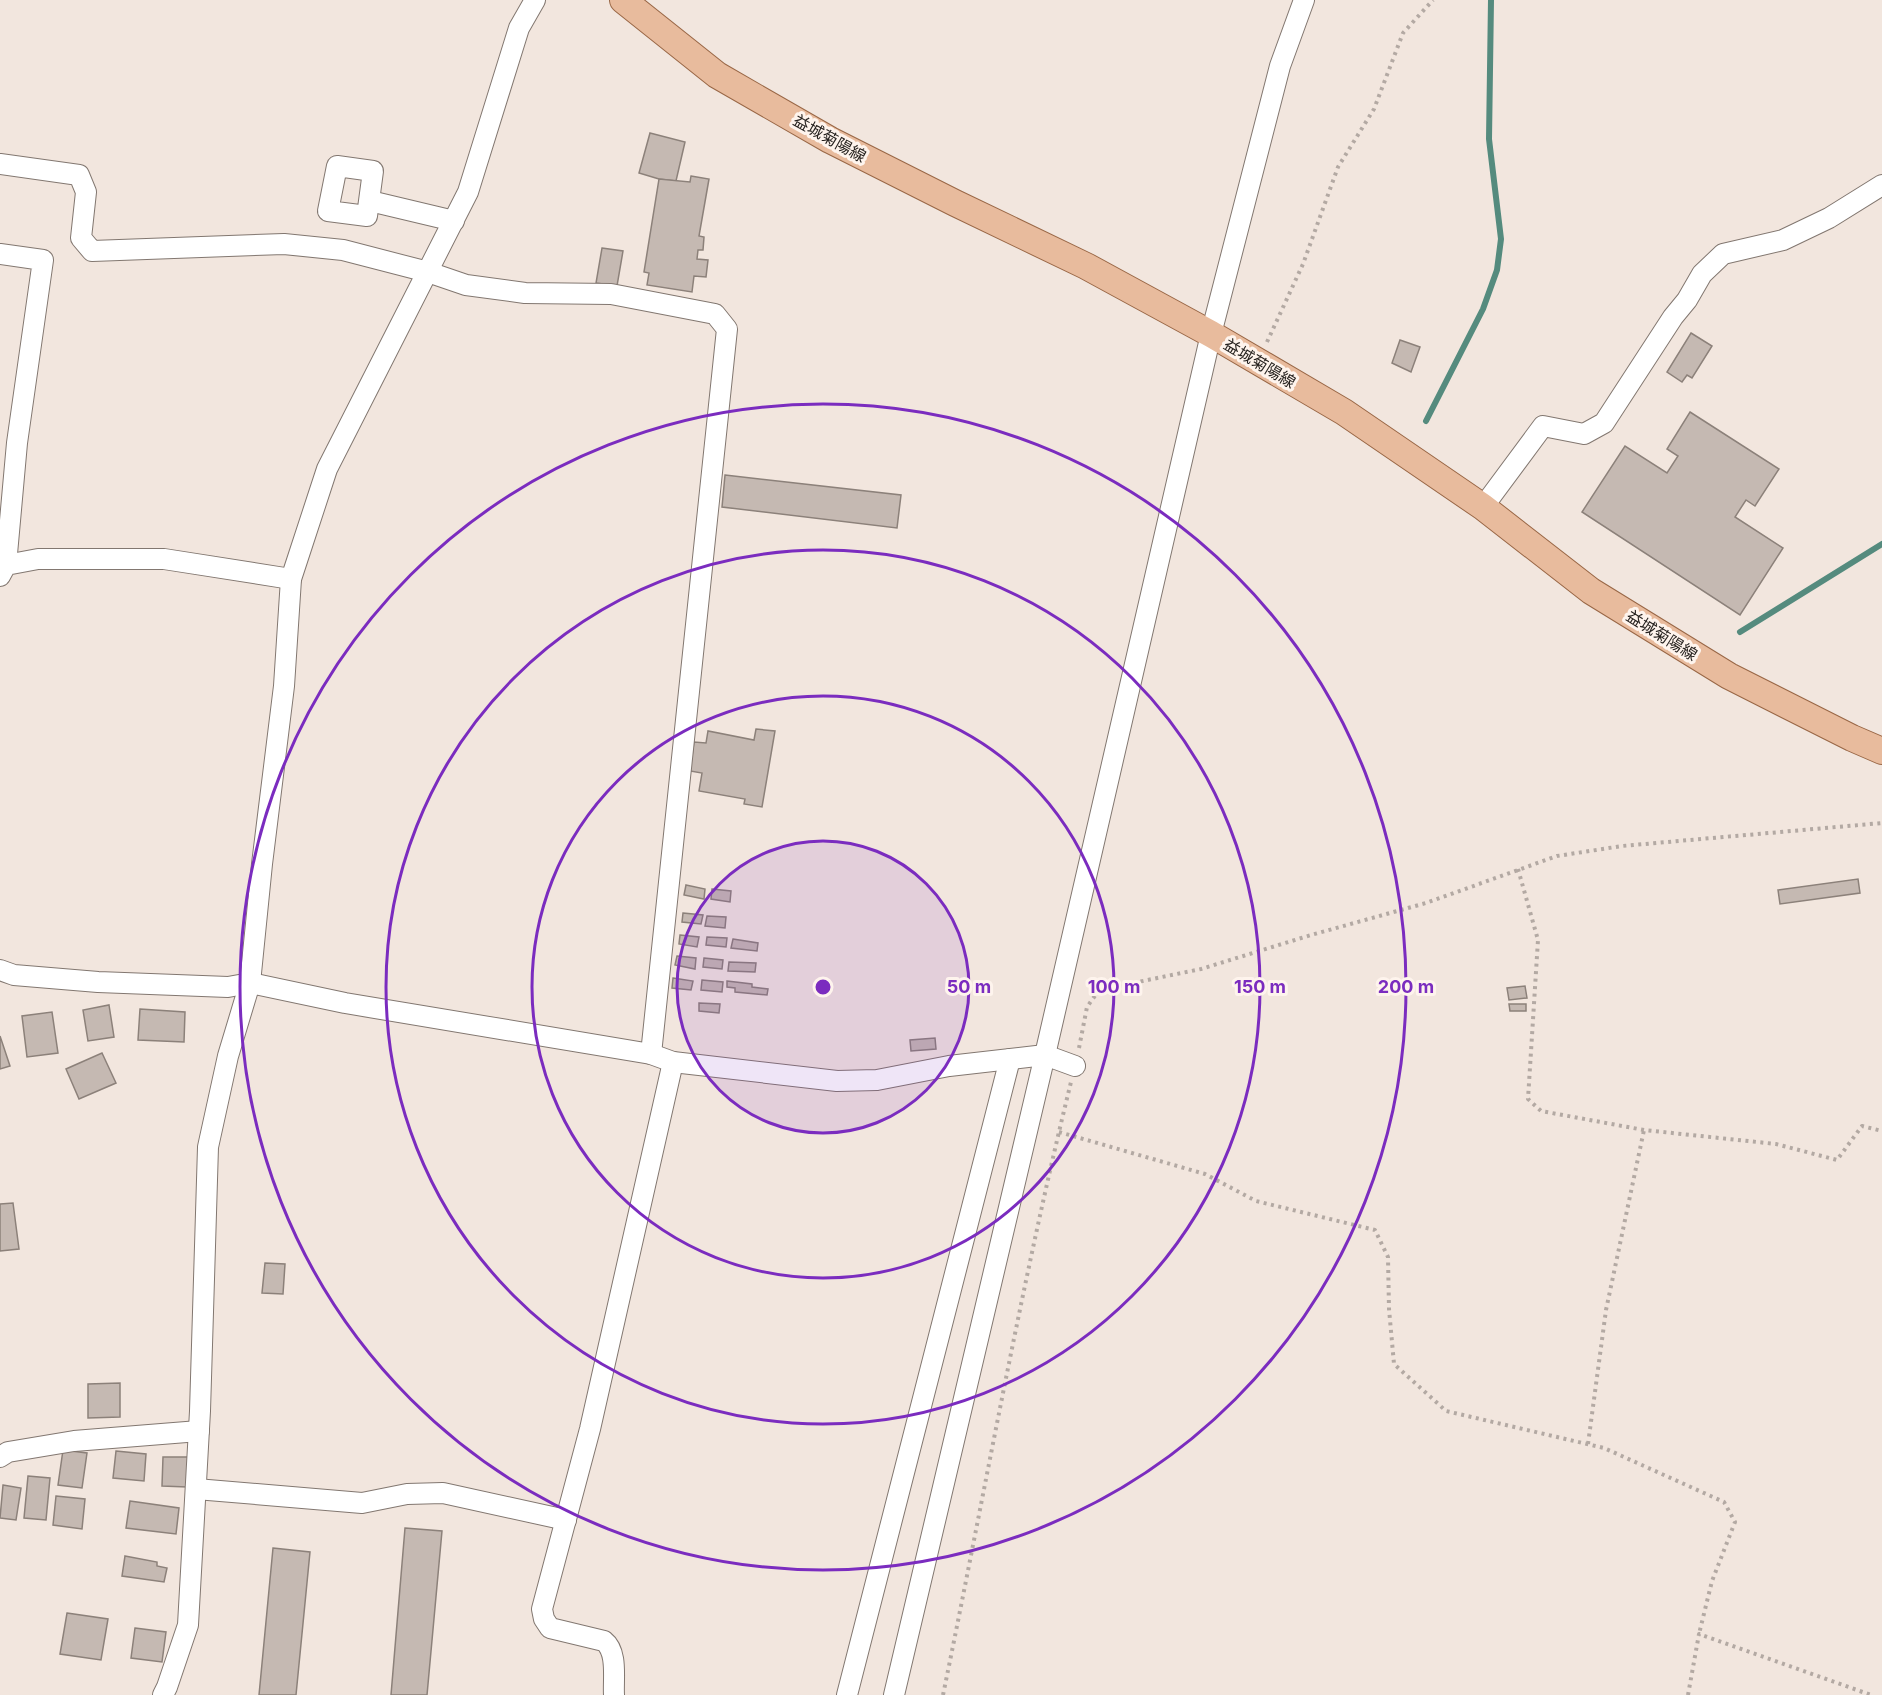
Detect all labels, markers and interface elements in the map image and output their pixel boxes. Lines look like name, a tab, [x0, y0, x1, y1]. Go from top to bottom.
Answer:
street label: 益城菊陽線	[790, 110, 870, 166]
street label: 益城菊陽線	[1221, 334, 1299, 392]
street label: 益城菊陽線	[1623, 605, 1701, 665]
text: 50 m	[947, 976, 991, 997]
text: 100 m	[1088, 976, 1140, 997]
text: 150 m	[1234, 976, 1286, 997]
text: 200 m	[1378, 976, 1434, 997]
centre of rings	[813, 977, 833, 997]

